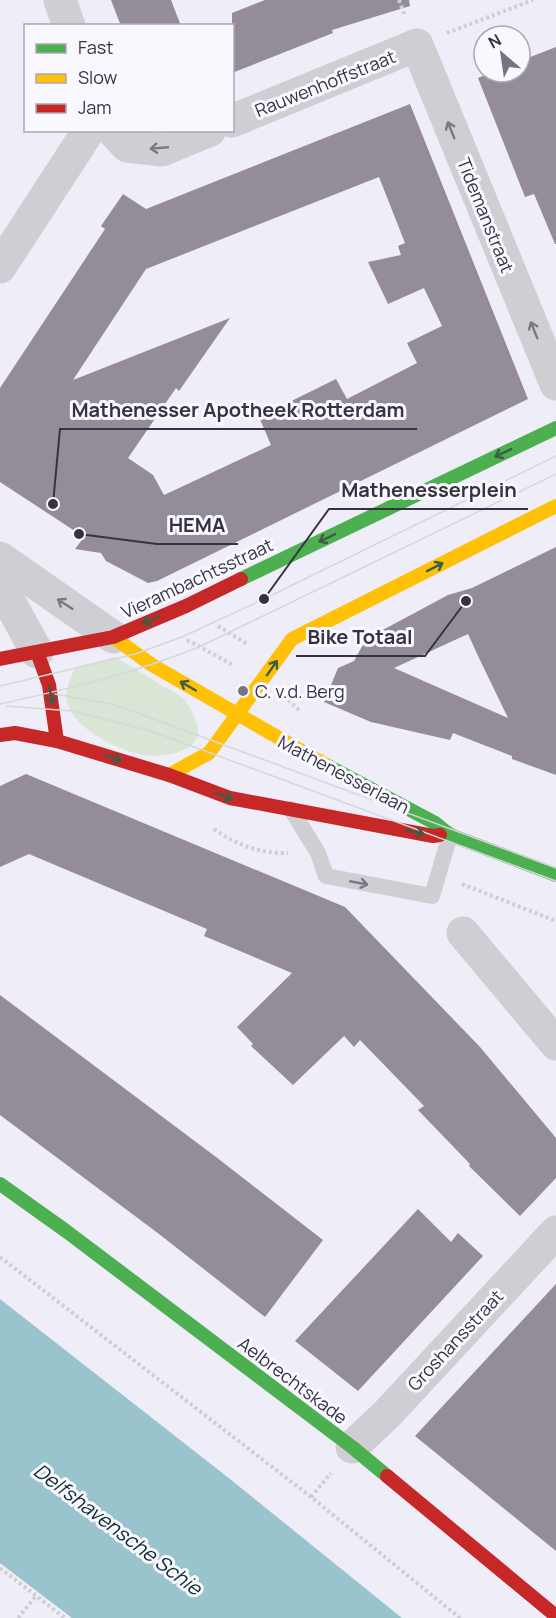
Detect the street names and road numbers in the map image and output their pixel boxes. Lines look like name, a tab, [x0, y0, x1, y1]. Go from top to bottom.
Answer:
street label: Rauwenhoffstraat	[251, 44, 399, 122]
street label: Tidemanstraat	[452, 154, 520, 276]
street label: Vierambachtsstraat	[117, 532, 277, 624]
street label: Mathenesserlaan	[274, 729, 414, 819]
street label: Groshansstraat	[402, 1284, 508, 1396]
street label: Aelbrechtskade	[233, 1331, 353, 1429]

